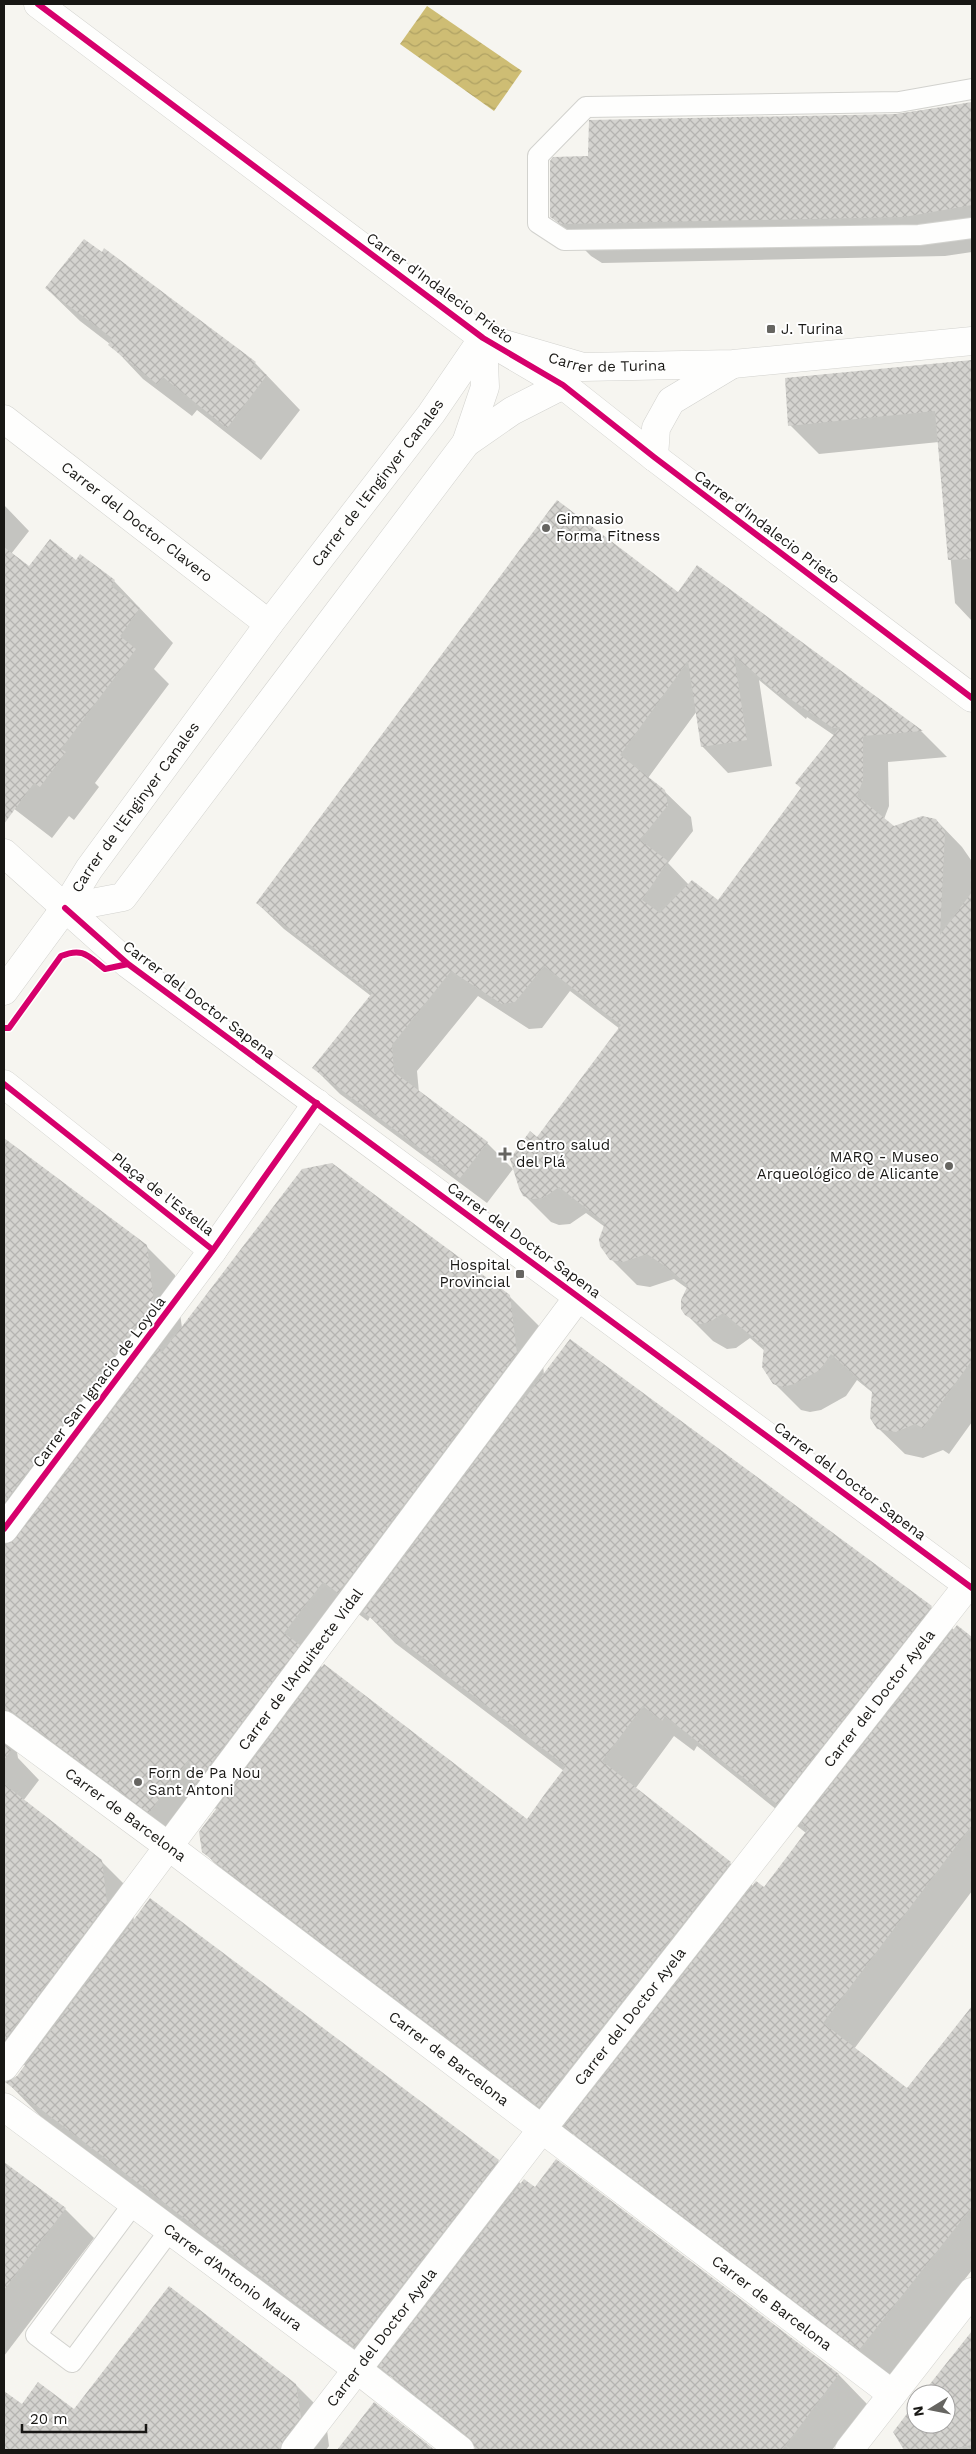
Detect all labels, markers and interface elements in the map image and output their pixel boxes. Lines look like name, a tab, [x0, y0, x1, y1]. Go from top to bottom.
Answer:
street label: Carrer d'Indalecio Prieto	[363, 229, 517, 347]
place label: J. Turina	[781, 320, 844, 338]
marker: J. Turina	[765, 323, 777, 335]
street label: Carrer de Turina	[546, 348, 666, 377]
street label: Carrer de l'Enginyer Canales	[308, 396, 448, 570]
street label: Carrer del Doctor Clavero	[58, 458, 216, 586]
street label: Carrer d'Indalecio Prieto	[691, 466, 843, 588]
place label: Gimnasio Forma Fitness	[556, 510, 660, 545]
marker: Gimnasio Forma Fitness	[540, 522, 552, 534]
street label: Carrer de l'Enginyer Canales	[68, 718, 203, 896]
street label: Carrer del Doctor Sapena	[119, 937, 279, 1063]
place label: Centro salud del Plá	[516, 1136, 610, 1171]
marker: Centro salud del Plá	[498, 1147, 512, 1161]
street label: Plaça de l'Estella	[108, 1148, 218, 1240]
place label: MARQ - Museo Arqueológico de Alicante	[757, 1148, 939, 1183]
marker: MARQ - Museo Arqueológico de Alicante	[943, 1160, 955, 1172]
street label: Carrer del Doctor Sapena	[444, 1178, 605, 1302]
place label: Hospital Provincial	[439, 1256, 510, 1291]
marker: Hospital Provincial	[514, 1268, 526, 1280]
street label: Carrer San Ignacio de Loyola	[29, 1292, 170, 1471]
street label: Carrer del Doctor Sapena	[770, 1418, 930, 1544]
street label: Carrer de l'Arquitecte Vidal	[234, 1585, 367, 1754]
street label: Carrer del Doctor Ayela	[820, 1625, 939, 1771]
street label: Carrer de Barcelona	[61, 1764, 190, 1866]
place label: Forn de Pa Nou Sant Antoni	[148, 1764, 261, 1799]
marker: Forn de Pa Nou Sant Antoni	[132, 1776, 144, 1788]
street label: Carrer del Doctor Ayela	[571, 1943, 690, 2089]
street label: Carrer de Barcelona	[385, 2007, 513, 2110]
street label: Carrer d'Antonio Maura	[160, 2219, 306, 2335]
street label: Carrer de Barcelona	[708, 2252, 836, 2355]
street label: Carrer del Doctor Ayela	[323, 2264, 441, 2410]
north arrow	[906, 2384, 956, 2434]
scale bar	[22, 2402, 146, 2434]
text: N	[909, 2405, 927, 2418]
text: 20 m	[30, 2410, 68, 2428]

